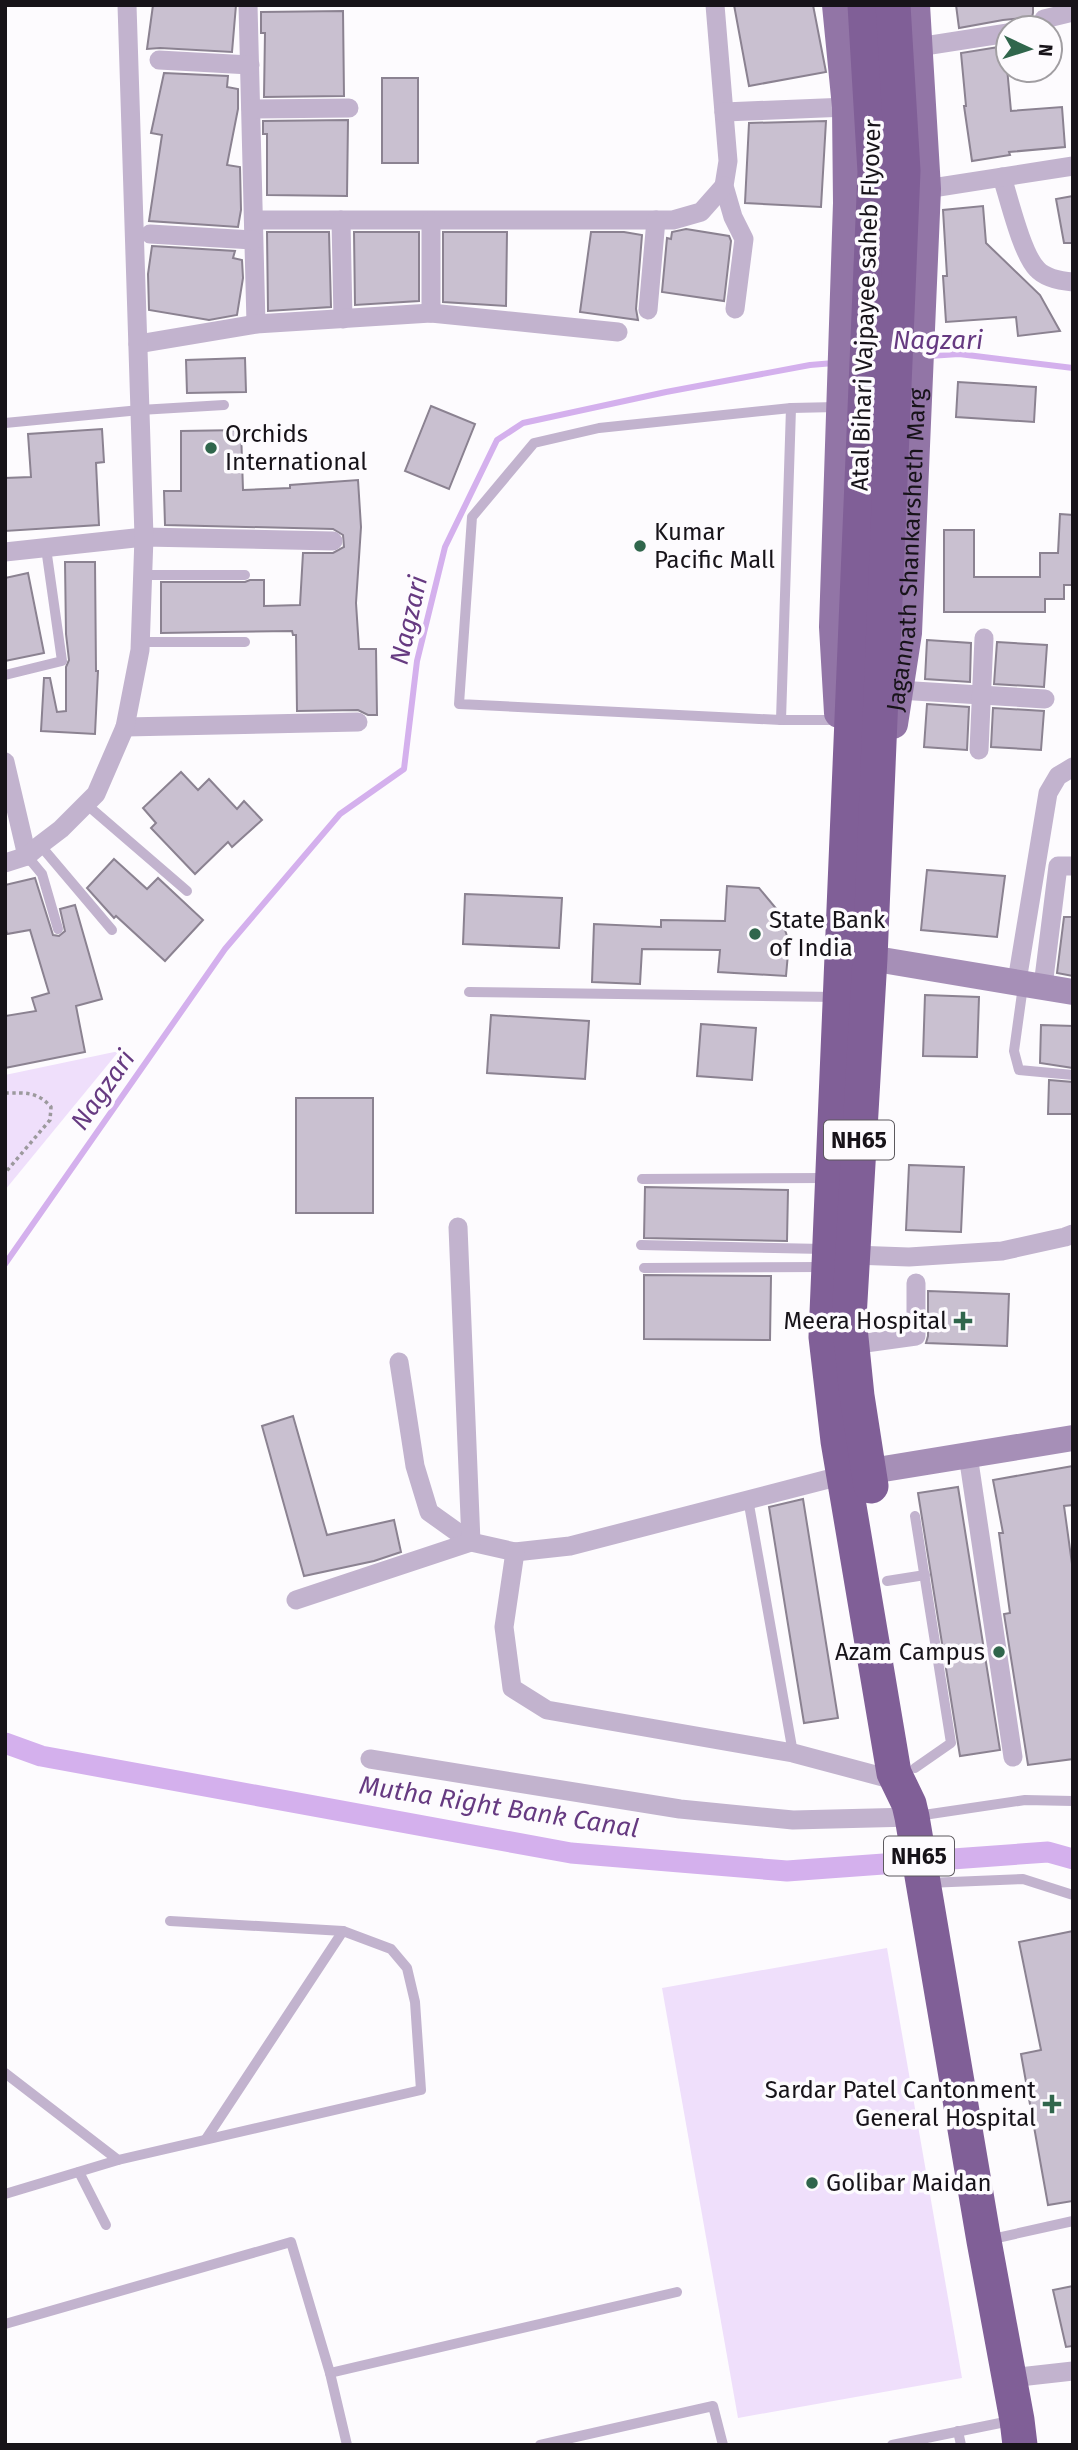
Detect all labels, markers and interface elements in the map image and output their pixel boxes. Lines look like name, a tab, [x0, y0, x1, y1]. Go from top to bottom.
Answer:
north arrow	[994, 14, 1064, 84]
text: N	[1034, 43, 1057, 57]
street label: Atal Bihari Vajpayee saheb Flyover	[846, 118, 887, 491]
water label: Nagzari	[893, 325, 983, 356]
street label: Jagannath Shankarsheth Marg	[881, 387, 931, 714]
place label: Orchids International	[225, 420, 367, 476]
marker: Orchids International	[203, 440, 219, 456]
place label: Kumar Pacific Mall	[654, 518, 775, 574]
marker: Kumar Pacific Mall	[632, 538, 648, 554]
water label: Nagzari	[384, 572, 434, 668]
place label: State Bank of India	[769, 906, 886, 962]
marker: State Bank of India	[747, 926, 763, 942]
water label: Nagzari	[64, 1044, 142, 1136]
road number: NH65	[824, 1120, 894, 1160]
place label: Meera Hospital	[783, 1307, 947, 1335]
marker: Meera Hospital	[953, 1311, 973, 1331]
place label: Azam Campus	[835, 1638, 985, 1666]
marker: Azam Campus	[991, 1644, 1007, 1660]
water label: Mutha Right Bank Canal	[357, 1770, 641, 1844]
road number: NH65	[884, 1837, 954, 1876]
place label: Sardar Patel Cantonment General Hospital	[765, 2076, 1036, 2132]
marker: Sardar Patel Cantonment General Hospital	[1042, 2094, 1062, 2114]
place label: Golibar Maidan	[826, 2169, 992, 2197]
marker: Golibar Maidan	[804, 2175, 820, 2191]

